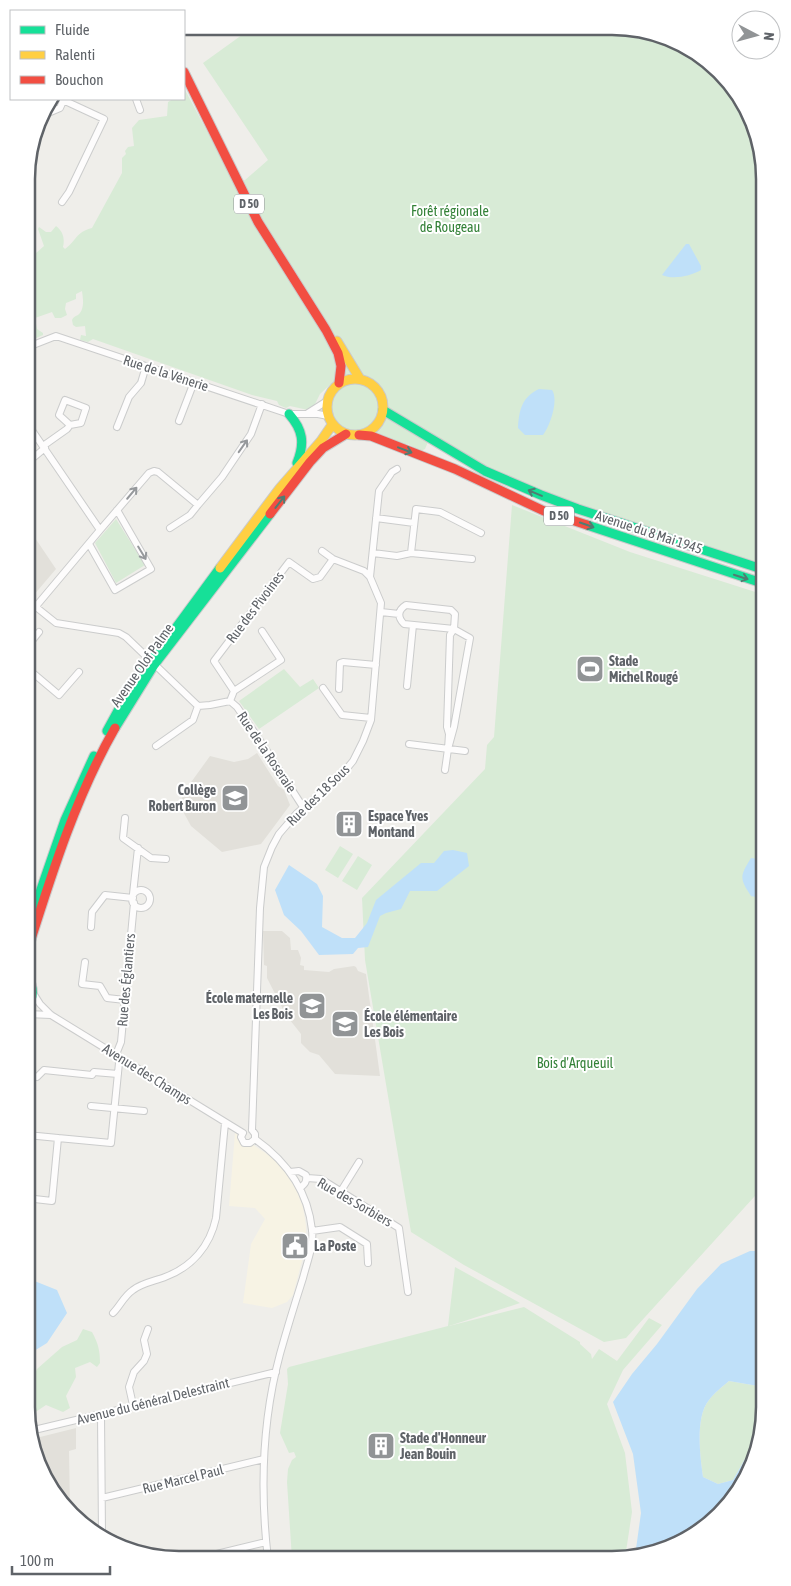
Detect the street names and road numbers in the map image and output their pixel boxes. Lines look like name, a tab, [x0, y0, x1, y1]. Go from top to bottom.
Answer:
road number: D 50	[234, 194, 264, 213]
street label: Rue de la Vénerie	[121, 352, 211, 394]
road number: D 50	[544, 506, 574, 526]
street label: Avenue du 8 Mai 1945	[593, 507, 705, 557]
street label: Rue des Pivoines	[223, 568, 287, 646]
street label: Avenue Olof Palme	[107, 620, 177, 710]
street label: Rue de la Roseraie	[234, 709, 300, 795]
street label: Rue des 18 Sous	[283, 761, 353, 829]
street label: Rue des Églantiers	[114, 933, 138, 1027]
street label: Avenue des Champs	[100, 1040, 194, 1108]
street label: Rue des Sorbiers	[315, 1174, 395, 1230]
street label: Avenue du Général Delestraint	[75, 1374, 231, 1428]
street label: Rue Marcel Paul	[141, 1461, 225, 1497]

